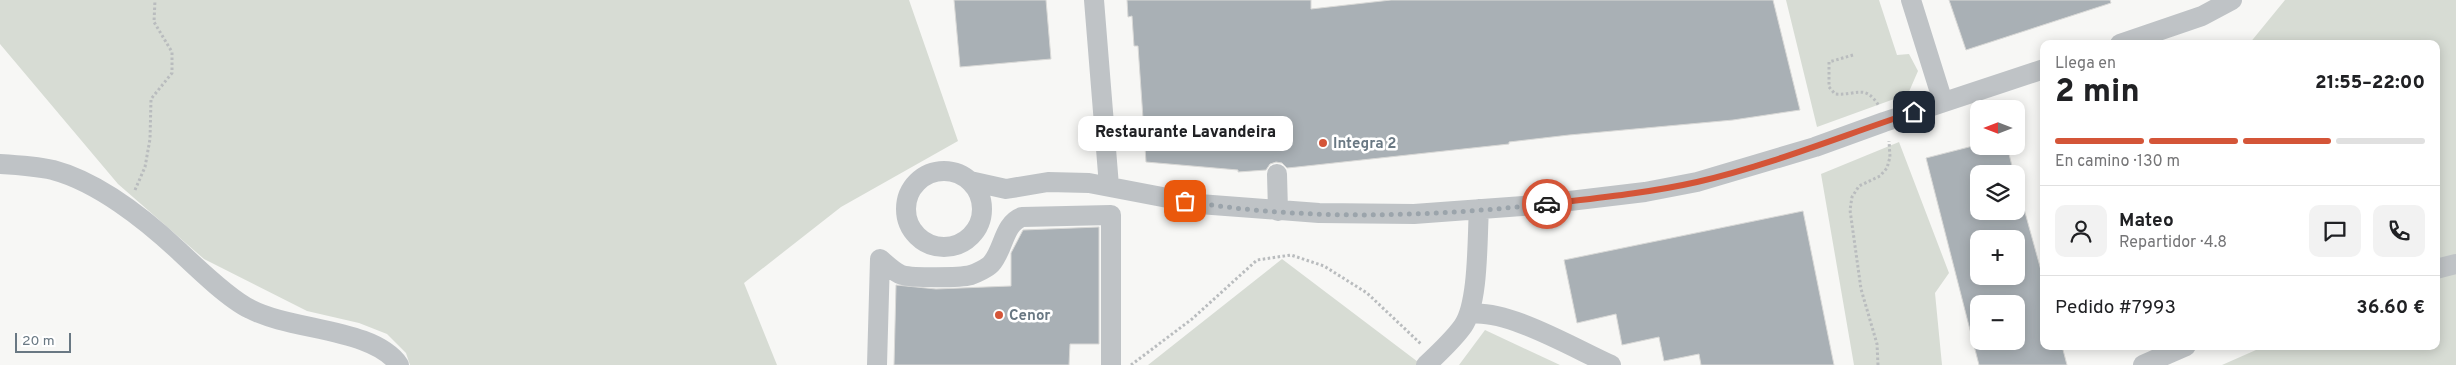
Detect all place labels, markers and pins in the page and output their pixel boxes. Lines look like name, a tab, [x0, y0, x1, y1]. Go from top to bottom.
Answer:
pin	[1893, 91, 1935, 133]
callout: Restaurante Lavandeira	[1078, 116, 1292, 151]
place label: Integra 2	[1333, 135, 1397, 154]
marker: Integra 2	[1317, 137, 1329, 149]
pin	[1164, 180, 1206, 222]
place label: Cenor	[1009, 307, 1051, 326]
marker: Cenor	[993, 309, 1005, 321]

